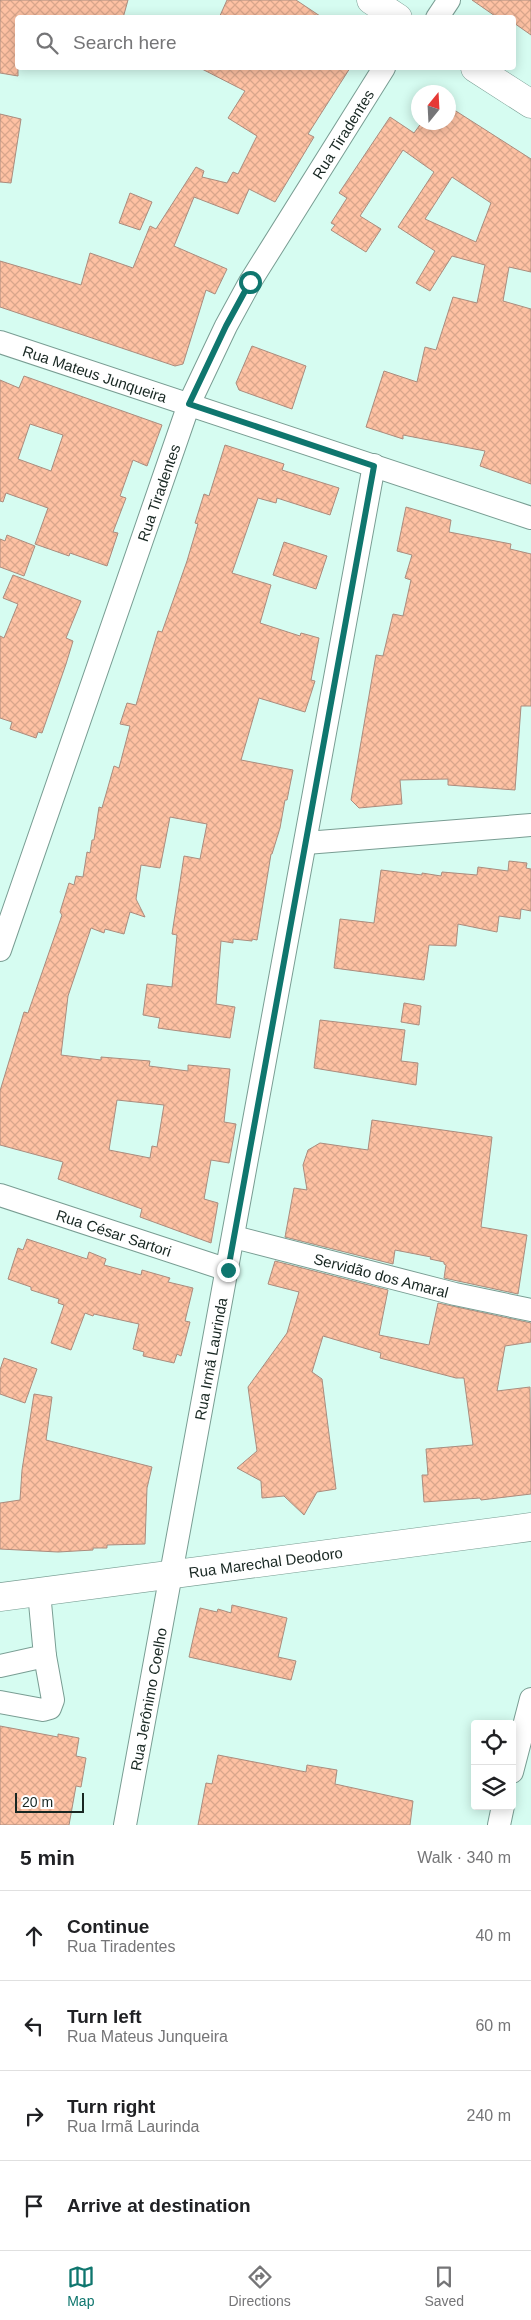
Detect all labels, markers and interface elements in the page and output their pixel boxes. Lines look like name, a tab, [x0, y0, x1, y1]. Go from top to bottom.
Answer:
search box	[15, 15, 516, 70]
icon: search	[33, 29, 61, 57]
text: Search here	[73, 32, 177, 53]
north arrow	[411, 85, 456, 130]
street label: Rua Tiradentes	[309, 86, 377, 182]
route start	[239, 271, 262, 294]
street label: Rua Mateus Junqueira	[21, 342, 170, 405]
street label: Rua Tiradentes	[134, 442, 183, 543]
street label: Rua César Sartori	[54, 1206, 174, 1259]
street label: Servidão dos Amaral	[312, 1249, 450, 1300]
route end	[217, 1259, 240, 1282]
street label: Rua Irmã Laurinda	[191, 1295, 230, 1421]
street label: Rua Marechal Deodoro	[188, 1543, 344, 1581]
street label: Rua Jerônimo Coelho	[127, 1626, 169, 1772]
map controls	[471, 1720, 516, 1810]
button: locate	[471, 1720, 516, 1765]
button: layers	[471, 1765, 516, 1810]
scale bar	[15, 1790, 84, 1813]
text: 20 m	[22, 1794, 53, 1810]
text: 5 min	[20, 1846, 75, 1869]
text: Walk · 340 m	[417, 1849, 511, 1866]
text: Continue	[67, 1916, 149, 1937]
icon: ahead	[20, 1922, 48, 1950]
text: 40 m	[475, 1927, 511, 1944]
text: Rua Tiradentes	[67, 1938, 176, 1955]
text: Turn left	[67, 2006, 142, 2027]
icon: left	[20, 2012, 48, 2040]
text: 60 m	[475, 2017, 511, 2034]
text: Rua Mateus Junqueira	[67, 2028, 228, 2045]
text: Turn right	[67, 2096, 155, 2117]
icon: right	[20, 2102, 48, 2130]
text: 240 m	[467, 2107, 511, 2124]
text: Rua Irmã Laurinda	[67, 2118, 200, 2135]
icon: arrive	[20, 2192, 48, 2220]
text: Arrive at destination	[67, 2195, 251, 2216]
tab: Map	[67, 2263, 95, 2309]
tab: Directions	[229, 2263, 291, 2309]
tab: Saved	[424, 2263, 464, 2309]

